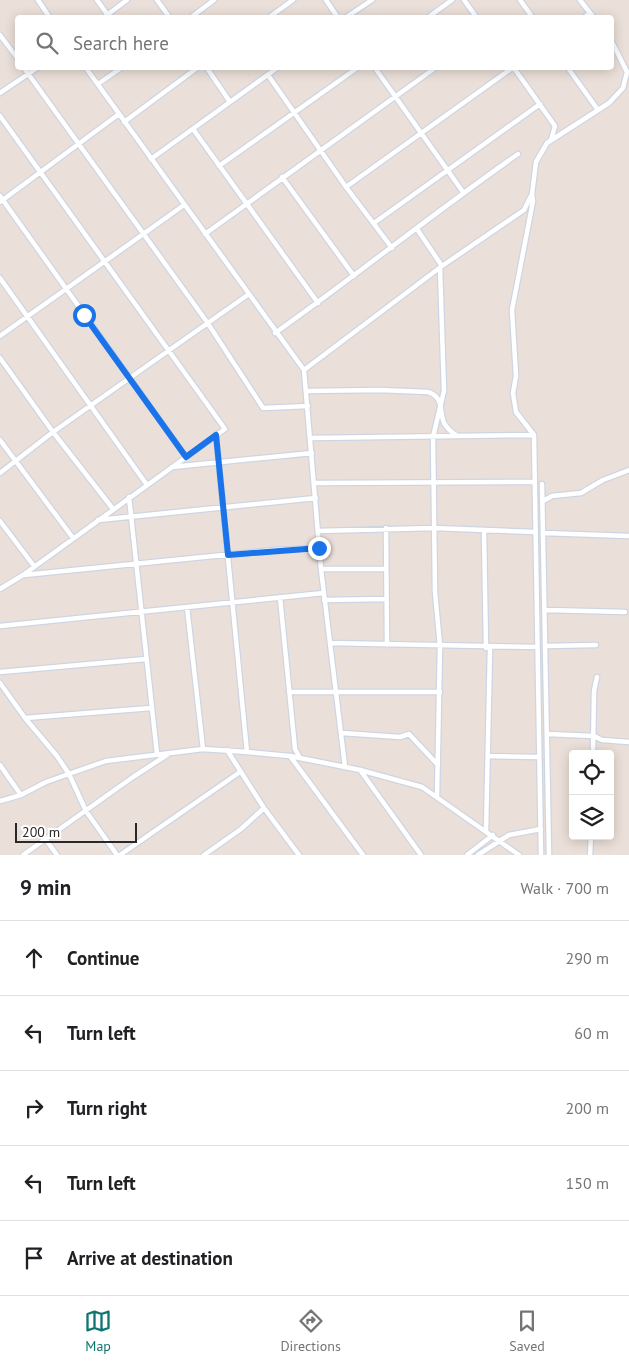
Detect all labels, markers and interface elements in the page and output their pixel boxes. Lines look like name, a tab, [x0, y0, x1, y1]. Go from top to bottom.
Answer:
search box	[15, 15, 614, 70]
icon: search	[33, 29, 61, 57]
text: Search here	[73, 31, 169, 55]
route start	[73, 304, 96, 327]
route end	[308, 537, 331, 560]
map controls	[569, 750, 614, 840]
button: locate	[569, 750, 614, 795]
button: layers	[569, 795, 614, 840]
scale bar	[15, 820, 138, 843]
text: 200 m	[22, 823, 60, 841]
text: 9 min	[20, 874, 71, 901]
text: Walk · 700 m	[520, 878, 609, 898]
icon: ahead	[20, 944, 48, 972]
text: Continue	[67, 946, 139, 970]
text: 290 m	[566, 948, 609, 968]
icon: left	[20, 1019, 48, 1047]
text: Turn left	[67, 1021, 136, 1045]
text: 60 m	[574, 1023, 609, 1043]
icon: right	[20, 1094, 48, 1122]
text: Turn right	[67, 1096, 147, 1120]
text: 200 m	[566, 1098, 609, 1118]
icon: left	[20, 1169, 48, 1197]
text: Turn left	[67, 1171, 136, 1195]
text: 150 m	[566, 1173, 609, 1193]
icon: arrive	[20, 1244, 48, 1272]
text: Arrive at destination	[67, 1246, 233, 1270]
tab: Map	[84, 1307, 112, 1355]
tab: Directions	[280, 1307, 341, 1355]
tab: Saved	[509, 1307, 545, 1355]

